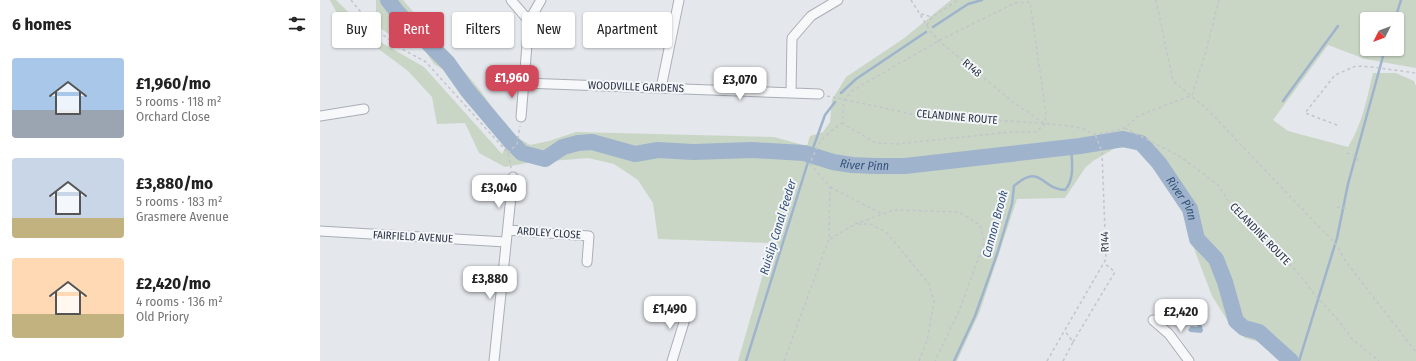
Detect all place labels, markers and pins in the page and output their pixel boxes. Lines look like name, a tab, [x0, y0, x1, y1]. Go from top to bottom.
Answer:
pin: £1,960	[479, 65, 545, 99]
pin: £3,070	[707, 67, 773, 101]
pin: £3,040	[466, 175, 532, 209]
pin: £3,880	[457, 266, 523, 300]
pin: £1,490	[637, 296, 703, 330]
pin: £2,420	[1148, 299, 1214, 333]

